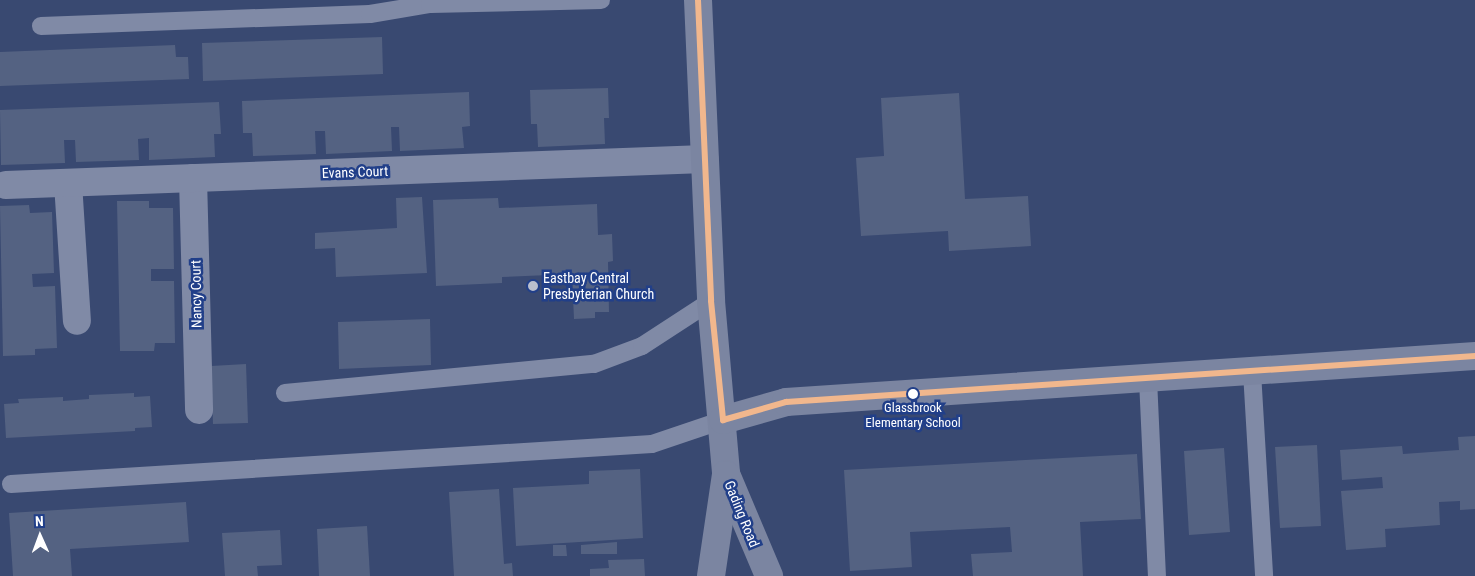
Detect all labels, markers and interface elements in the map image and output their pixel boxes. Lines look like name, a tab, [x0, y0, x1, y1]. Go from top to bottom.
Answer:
street label: Evans Court	[322, 162, 388, 182]
street label: Nancy Court	[187, 260, 205, 328]
place label: Eastbay Central Presbyterian Church	[543, 270, 654, 302]
marker: Eastbay Central Presbyterian Church	[527, 280, 539, 292]
marker: Glassbrook Elementary School	[908, 389, 918, 399]
place label: Glassbrook Elementary School	[865, 401, 961, 432]
street label: Gading Road	[721, 478, 763, 550]
north arrow	[15, 511, 65, 561]
text: N	[35, 513, 44, 529]

